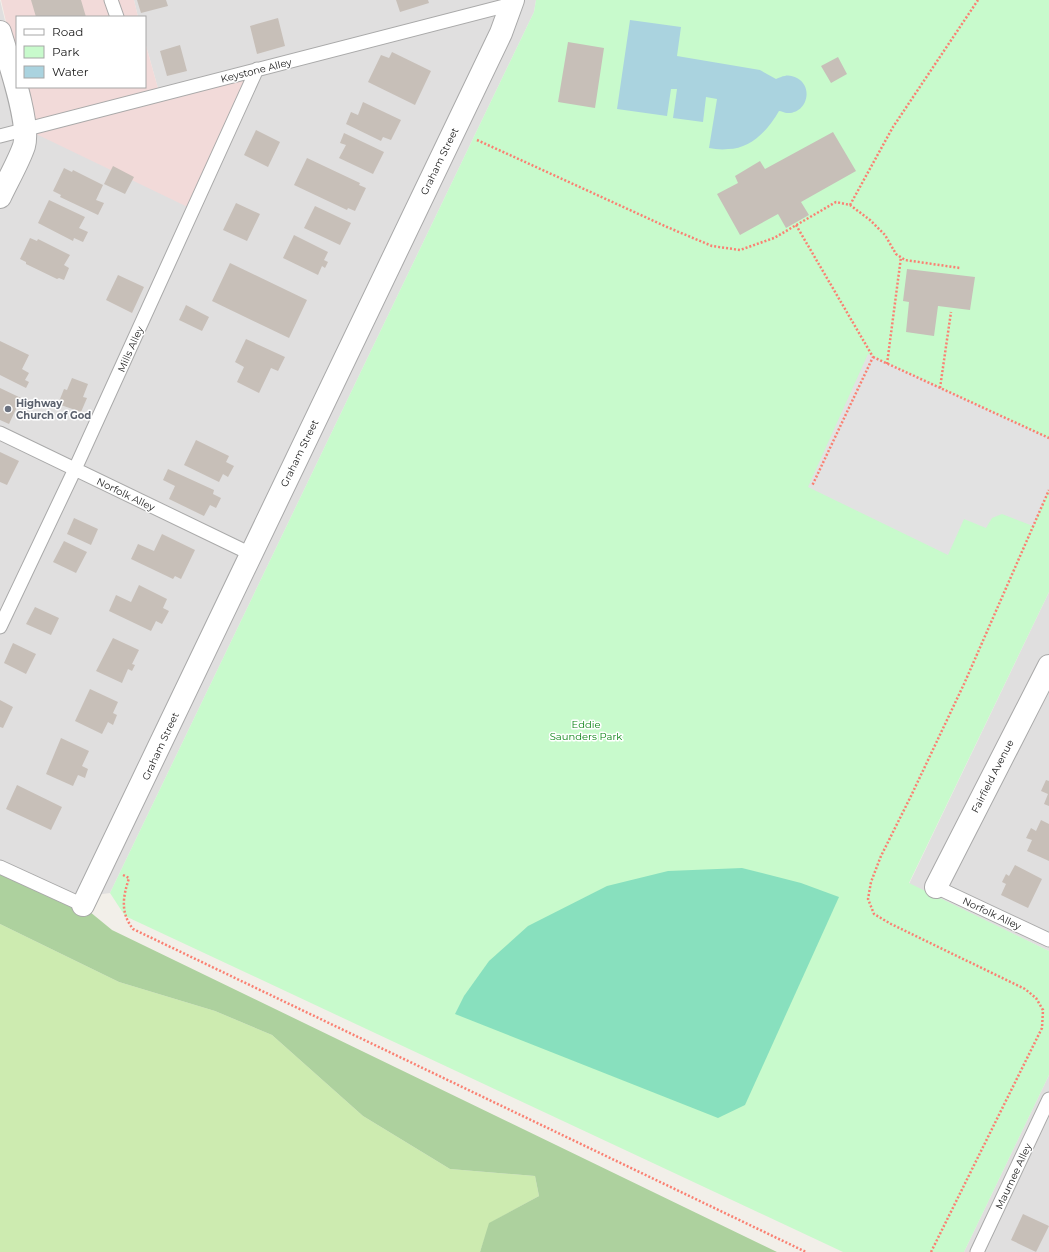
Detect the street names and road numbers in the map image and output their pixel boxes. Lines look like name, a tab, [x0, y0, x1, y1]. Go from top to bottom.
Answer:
street label: Keystone Alley	[219, 55, 293, 86]
street label: Graham Street	[418, 125, 461, 197]
street label: Mills Alley	[115, 324, 147, 374]
street label: Graham Street	[278, 417, 321, 489]
street label: Norfolk Alley	[95, 475, 158, 514]
street label: Graham Street	[139, 710, 182, 782]
street label: Fairfield Avenue	[968, 737, 1017, 815]
street label: Norfolk Alley	[960, 894, 1024, 933]
street label: Maumee Alley	[992, 1141, 1035, 1211]

